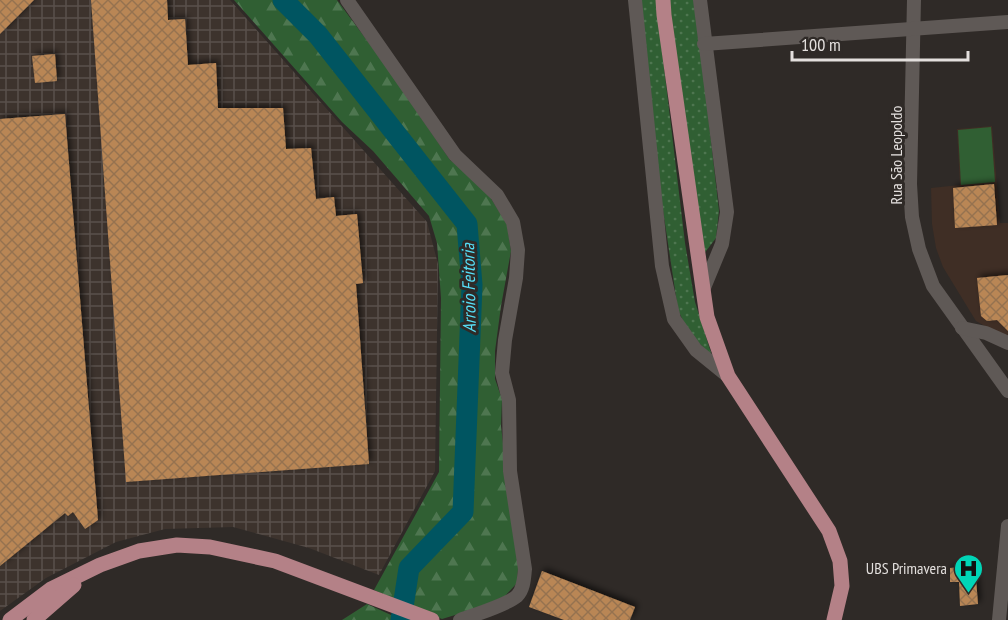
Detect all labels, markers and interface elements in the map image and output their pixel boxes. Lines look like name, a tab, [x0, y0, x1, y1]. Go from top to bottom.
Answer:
scale bar	[792, 24, 968, 62]
text: 100 m	[801, 33, 841, 56]
street label: Rua São Leopoldo	[886, 106, 906, 204]
water label: Arroio Feitoria	[456, 242, 481, 333]
hospital icon: UBS Primavera	[952, 552, 984, 594]
place label: UBS Primavera	[866, 558, 947, 578]

